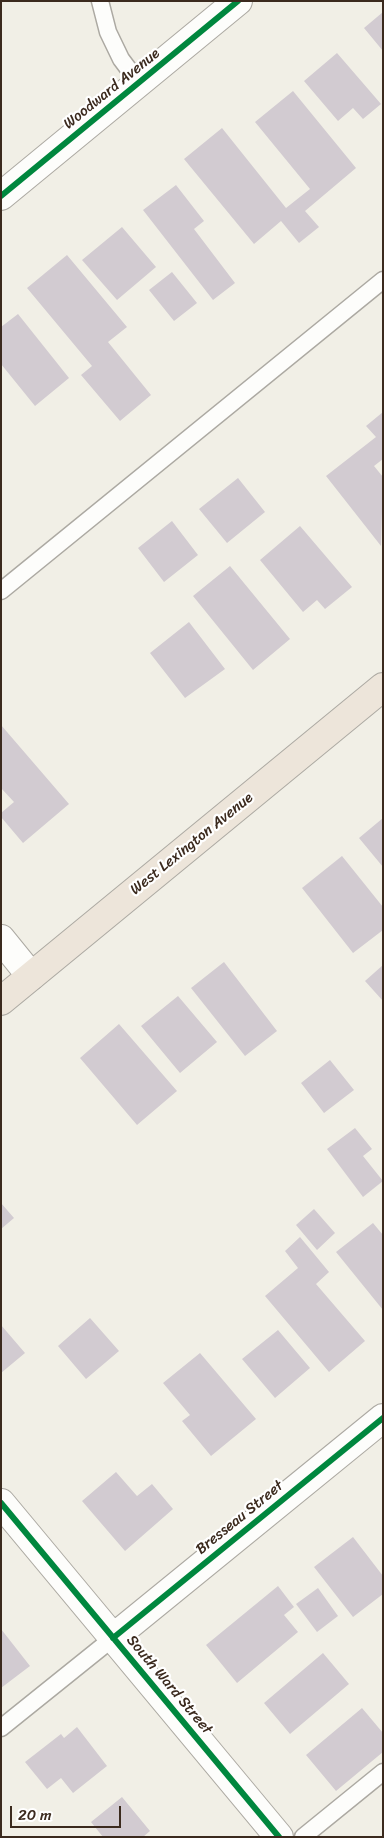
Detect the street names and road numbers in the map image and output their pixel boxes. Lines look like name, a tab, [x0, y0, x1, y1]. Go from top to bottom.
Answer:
street label: Woodward Avenue	[60, 45, 164, 133]
street label: West Lexington Avenue	[127, 789, 257, 899]
street label: Bresseau Street	[193, 1477, 287, 1559]
street label: South Ward Street	[122, 1632, 216, 1738]

